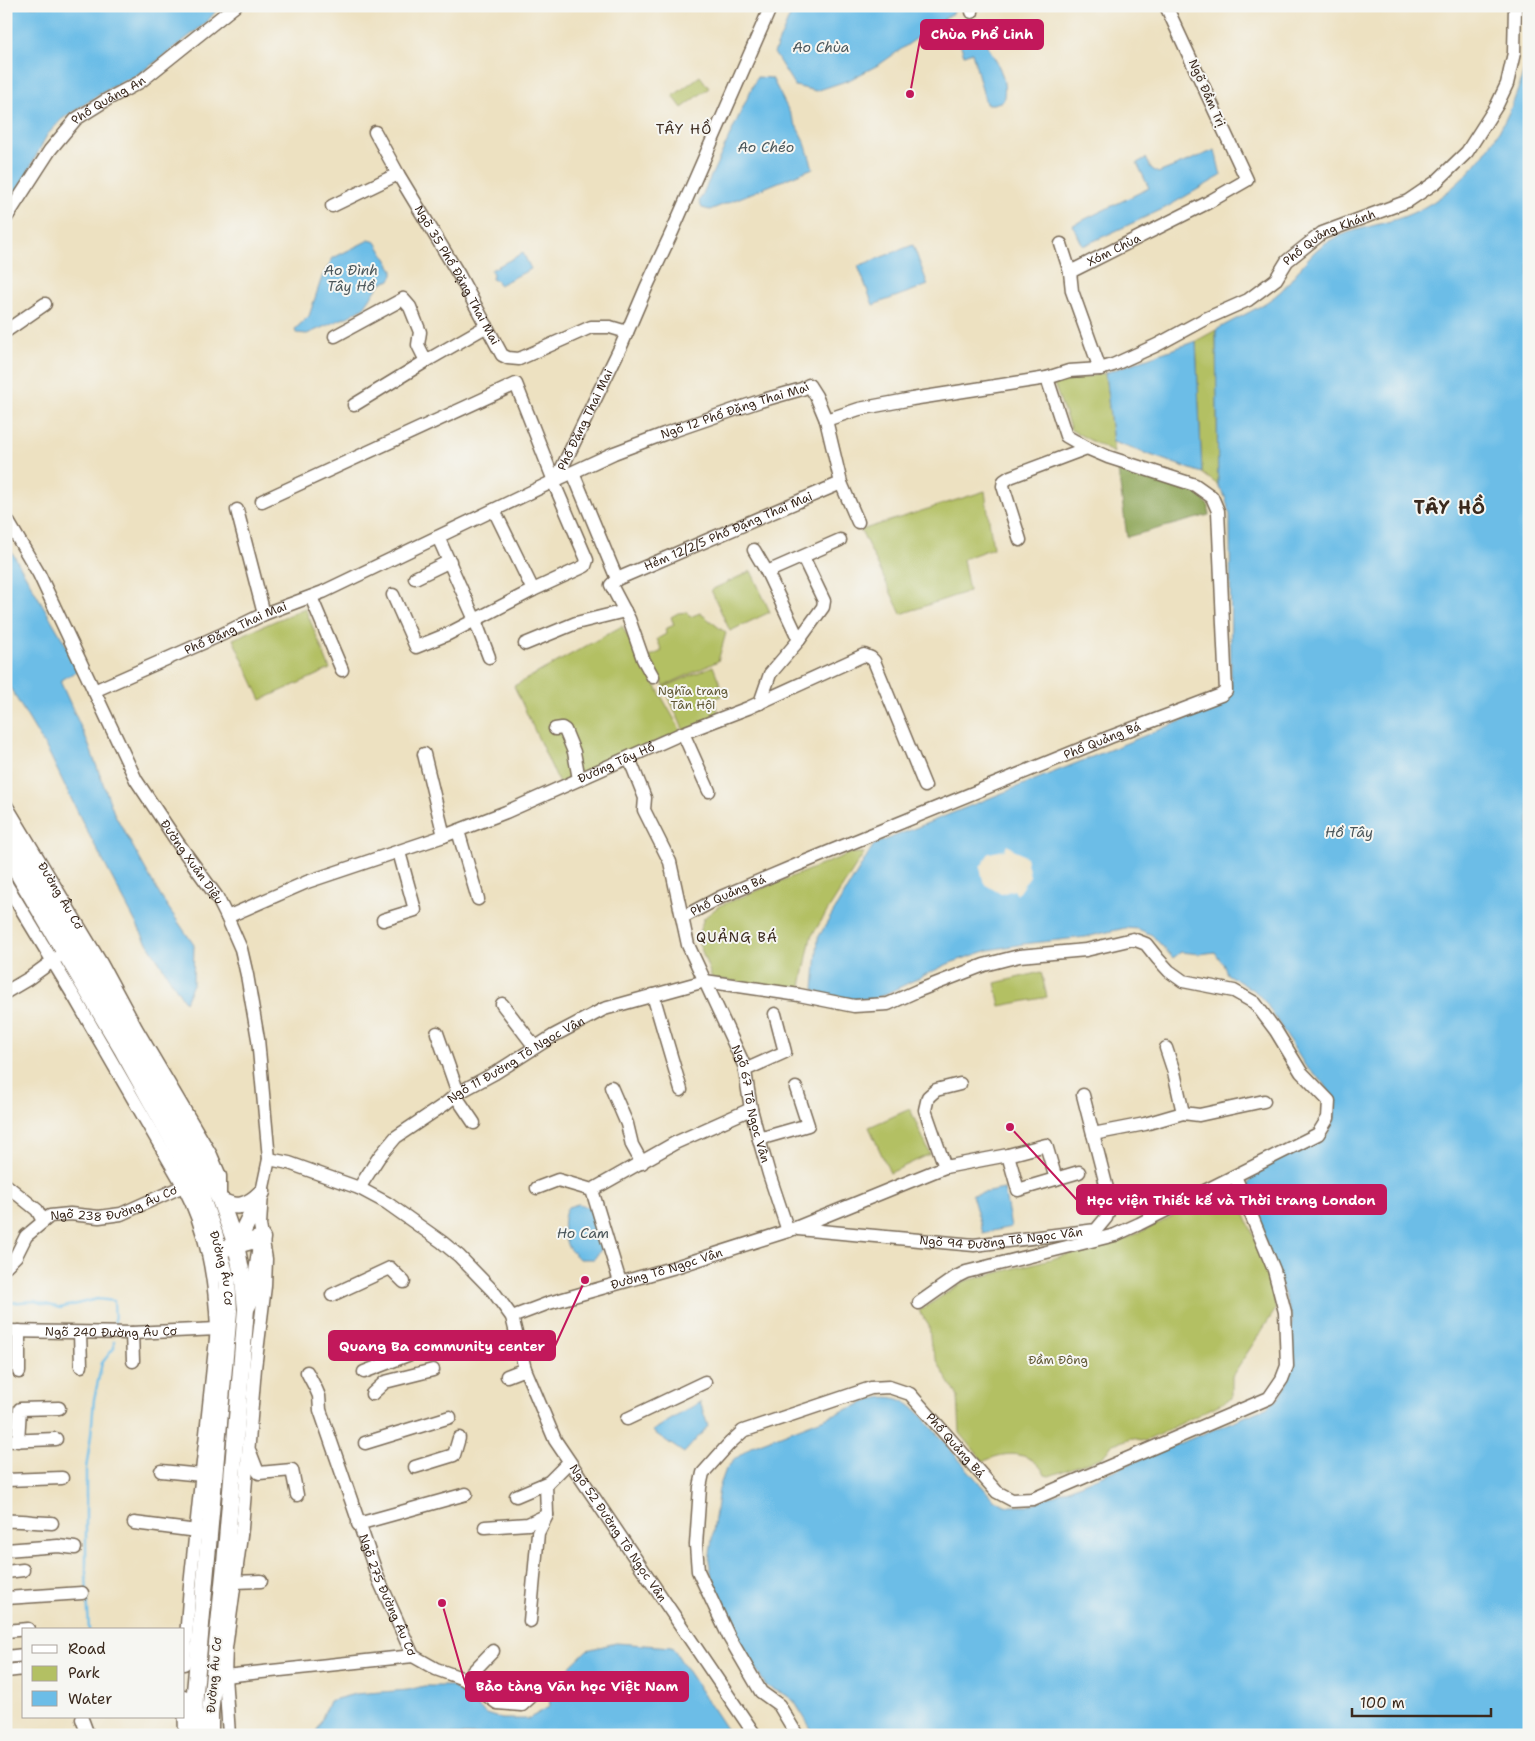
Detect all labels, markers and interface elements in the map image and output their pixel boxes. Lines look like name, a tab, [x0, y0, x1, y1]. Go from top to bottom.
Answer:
callout: Chùa Phổ Linh	[921, 20, 1043, 49]
text: Chùa Phổ Linh	[931, 25, 1033, 43]
water label: Ao Chùa	[792, 38, 850, 56]
street label: Ngõ Đầm Trị	[1185, 57, 1229, 129]
street label: Phố Quảng An	[67, 73, 149, 127]
district label: TÂY HỒ	[656, 119, 712, 138]
water label: Ao Chéo	[738, 138, 794, 156]
street label: Ngõ 35 Phố Đặng Thai Mai	[411, 202, 503, 348]
street label: Phố Quảng Khánh	[1280, 206, 1378, 269]
street label: Xóm Chùa	[1084, 230, 1144, 270]
water label: Ao Đình Tây Hồ	[324, 261, 378, 295]
street label: Phố Đặng Thai Mai	[554, 366, 617, 473]
street label: Ngõ 12 Phố Đặng Thai Mai	[658, 378, 812, 443]
street label: Hẻm 12/2/5 Phố Đặng Thai Mai	[642, 488, 815, 574]
district label: TÂY HỒ	[1414, 494, 1486, 520]
street label: Phố Đặng Thai Mai	[182, 598, 289, 658]
park label: Nghĩa trang Tân Hội	[658, 683, 728, 713]
street label: Phố Quảng Bá	[1061, 718, 1143, 763]
street label: Đường Tây Hồ	[575, 739, 657, 787]
street label: Đường Xuân Diệu	[157, 817, 227, 907]
water label: Hồ Tây	[1325, 823, 1373, 841]
street label: Đường Âu Cơ	[34, 859, 87, 933]
street label: Phố Quảng Bá	[687, 871, 769, 920]
district label: QUẢNG BÁ	[696, 928, 778, 946]
street label: Ngõ 11 Đường Tô Ngọc Vân	[444, 1013, 587, 1107]
street label: Ngõ 67 Tô Ngọc Vân	[728, 1042, 773, 1165]
street label: Ngõ 238 Đường Âu Cơ	[49, 1182, 180, 1225]
callout: Học viện Thiết kế và Thời trang London	[1077, 1185, 1386, 1214]
text: Học viện Thiết kế và Thời trang London	[1086, 1191, 1376, 1209]
water label: Ho Cam	[557, 1224, 609, 1242]
street label: Ngõ 94 Đường Tô Ngọc Vân	[919, 1224, 1084, 1253]
street label: Đường Âu Cơ	[206, 1228, 237, 1306]
street label: Đường Tô Ngọc Vân	[609, 1244, 725, 1293]
street label: Ngõ 240 Đường Âu Cơ	[45, 1323, 178, 1341]
callout: Quang Ba community center	[329, 1331, 555, 1360]
text: Quang Ba community center	[339, 1337, 546, 1355]
park label: Đầm Đông	[1028, 1352, 1088, 1368]
street label: Phố Quảng Bá	[922, 1409, 989, 1481]
street label: Ngõ 52 Đường Tô Ngọc Vân	[566, 1461, 670, 1605]
street label: Ngõ 275 Đường Âu Cơ	[355, 1532, 420, 1659]
legend	[22, 1628, 185, 1718]
street label: Đường Âu Cơ	[203, 1636, 225, 1714]
text: Road	[68, 1639, 106, 1659]
text: Park	[68, 1663, 100, 1683]
callout: Bảo tàng Văn học Việt Nam	[466, 1672, 688, 1701]
text: Bảo tàng Văn học Việt Nam	[476, 1677, 678, 1695]
scale bar	[1352, 1686, 1491, 1718]
text: Water	[68, 1689, 112, 1709]
text: 100 m	[1360, 1693, 1405, 1713]

